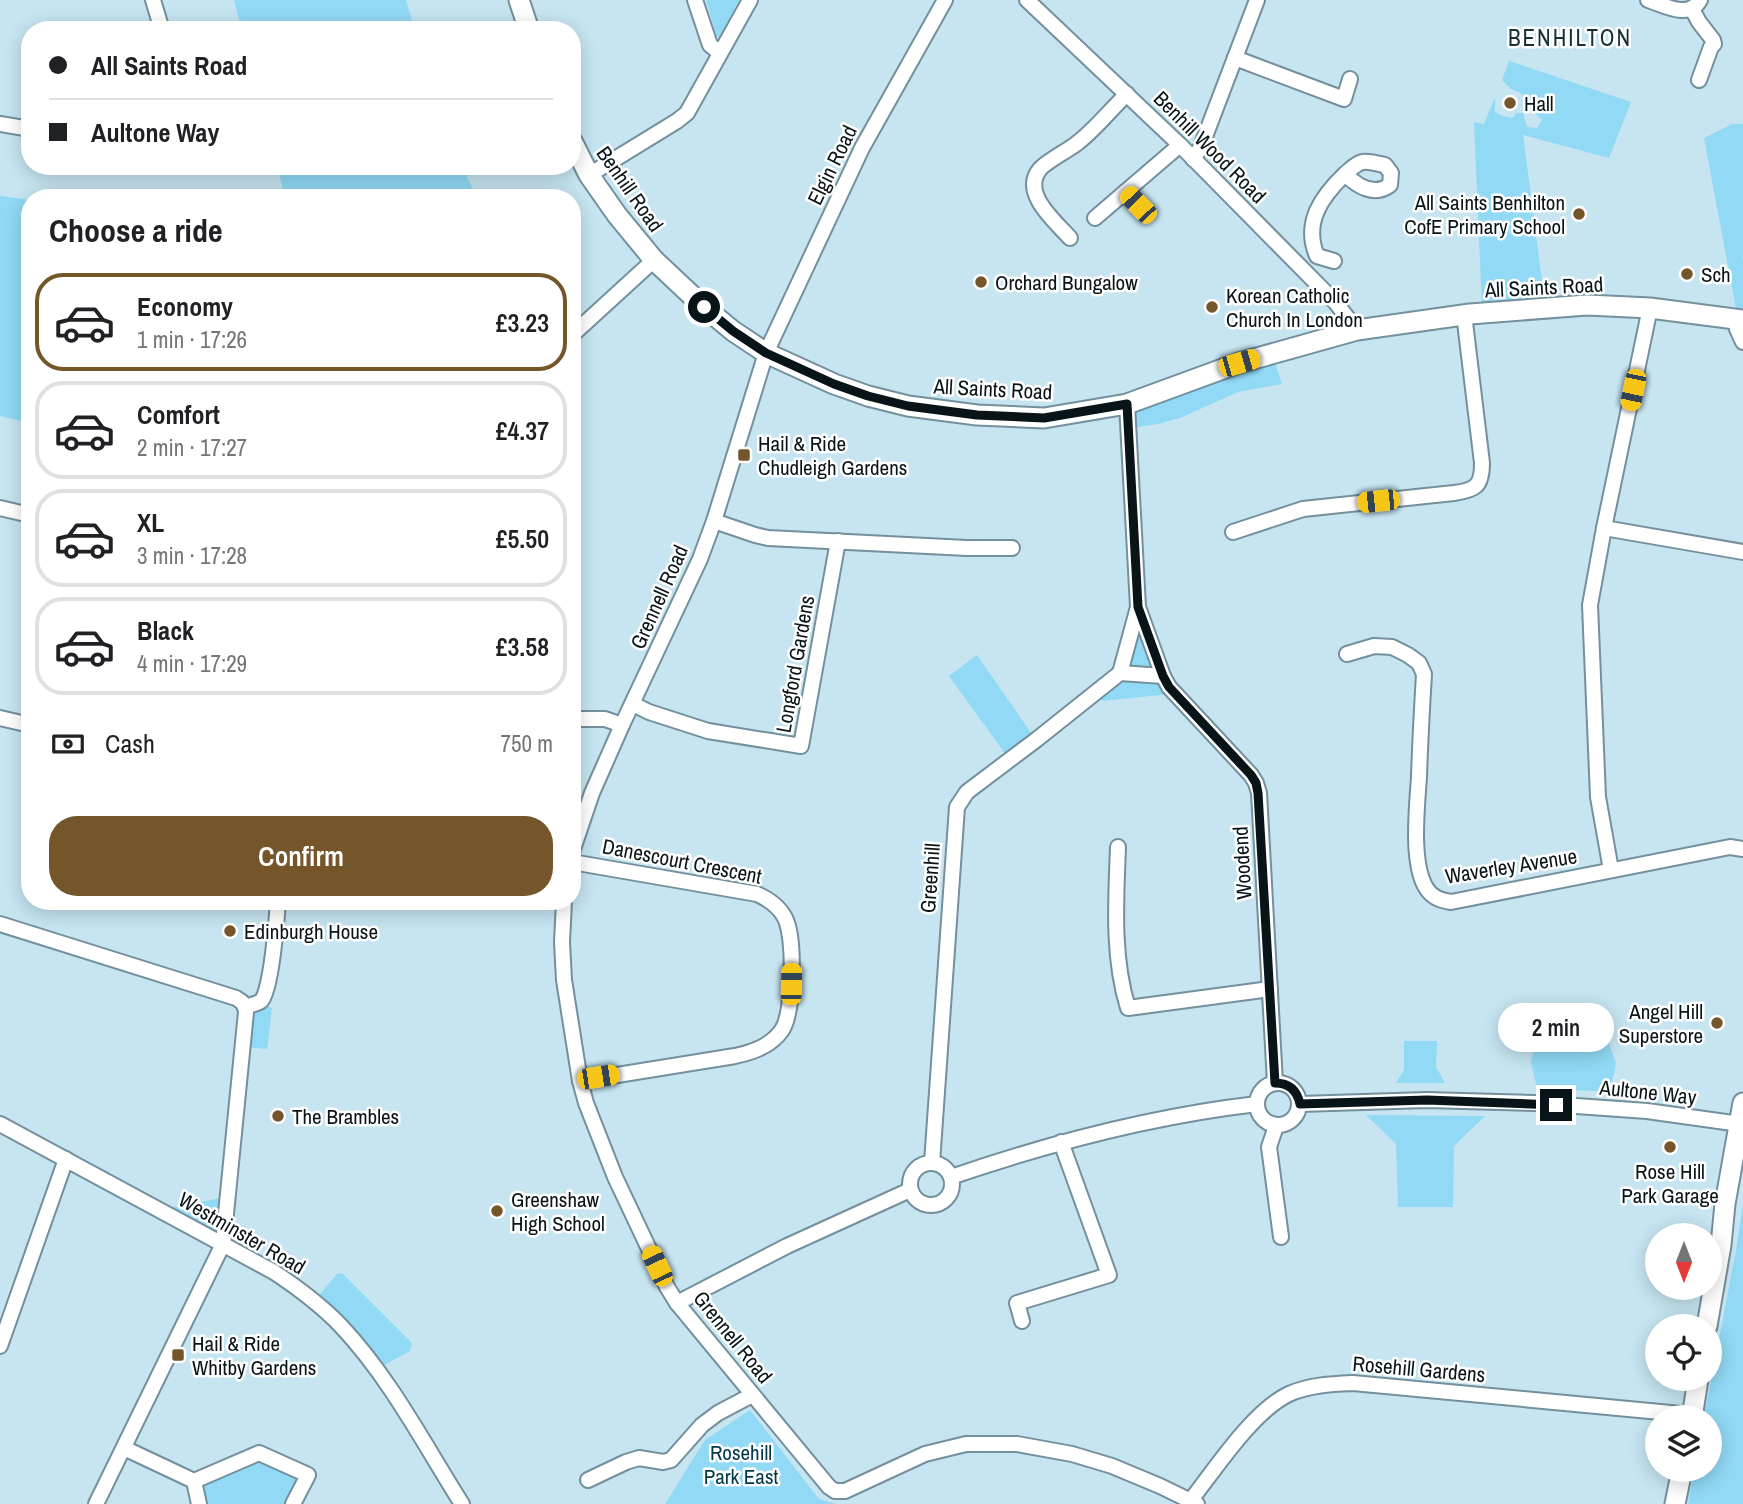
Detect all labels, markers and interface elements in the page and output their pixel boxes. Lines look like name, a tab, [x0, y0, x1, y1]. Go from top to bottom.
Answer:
district label: BENHILTON	[1508, 22, 1632, 53]
text: All Saints Road	[91, 48, 247, 83]
street label: Benhill Wood Road	[1147, 84, 1273, 210]
place label: Hall	[1524, 89, 1554, 118]
marker: Hall	[1502, 95, 1518, 111]
text: Aultone Way	[91, 115, 219, 150]
street label: Elgin Road	[800, 120, 864, 210]
street label: Benhill Road	[590, 140, 670, 238]
car	[1116, 183, 1161, 227]
place label: All Saints Benhilton CofE Primary School	[1404, 188, 1565, 241]
marker: All Saints Benhilton CofE Primary School	[1571, 206, 1587, 222]
text: Choose a ride	[49, 209, 223, 252]
place label: Sch	[1701, 260, 1731, 289]
marker: Sch	[1679, 266, 1695, 282]
place label: Orchard Bungalow	[995, 268, 1138, 297]
street label: All Saints Road	[1483, 269, 1604, 305]
marker: Orchard Bungalow	[973, 274, 989, 290]
place label: Korean Catholic Church In London	[1226, 281, 1363, 334]
text: Economy	[137, 289, 233, 324]
icon: car	[53, 291, 116, 354]
route start	[688, 291, 720, 323]
marker: Korean Catholic Church In London	[1204, 299, 1220, 315]
text: £3.23	[496, 305, 549, 340]
text: 1 min · 17:26	[137, 324, 247, 355]
car	[1216, 347, 1263, 379]
car	[1619, 367, 1648, 413]
street label: All Saints Road	[932, 371, 1053, 407]
text: Comfort	[137, 397, 220, 432]
icon: car	[53, 399, 116, 462]
text: £4.37	[496, 413, 549, 448]
place label: Hail & Ride Chudleigh Gardens	[758, 429, 907, 482]
text: 2 min · 17:27	[137, 432, 247, 463]
marker: Hail & Ride Chudleigh Gardens	[736, 447, 752, 463]
car	[1357, 488, 1400, 514]
text: XL	[137, 505, 164, 540]
icon: car	[53, 507, 116, 570]
text: £5.50	[496, 521, 549, 556]
text: 3 min · 17:28	[137, 540, 247, 571]
street label: Grennell Road	[623, 540, 695, 654]
street label: Longford Gardens	[769, 593, 821, 735]
text: Black	[137, 613, 194, 648]
icon: car	[53, 615, 116, 678]
text: £3.58	[496, 629, 549, 664]
text: 4 min · 17:29	[137, 648, 247, 679]
icon: cash	[49, 725, 87, 763]
text: Cash	[105, 726, 155, 761]
text: 750 m	[501, 728, 553, 759]
button: Confirm	[49, 816, 553, 896]
street label: Woodend	[1226, 826, 1258, 900]
street label: Danescourt Crescent	[600, 831, 764, 891]
street label: Waverley Avenue	[1443, 841, 1579, 891]
street label: Greenhill	[913, 842, 947, 914]
place label: Edinburgh House	[244, 917, 378, 946]
marker: Edinburgh House	[222, 923, 238, 939]
car	[781, 963, 802, 1005]
place label: Angel Hill Superstore	[1619, 997, 1703, 1050]
callout: 2 min	[1498, 1004, 1614, 1052]
text: 2 min	[1532, 1012, 1580, 1043]
marker: Angel Hill Superstore	[1709, 1015, 1725, 1031]
car	[576, 1063, 621, 1091]
street label: Aultone Way	[1597, 1072, 1698, 1112]
route end	[1540, 1089, 1572, 1121]
place label: The Brambles	[292, 1102, 399, 1131]
marker: The Brambles	[270, 1108, 286, 1124]
marker: Rose Hill Park Garage	[1662, 1139, 1678, 1155]
place label: Rose Hill Park Garage	[1621, 1157, 1719, 1210]
street label: Westminster Road	[173, 1185, 311, 1281]
place label: Greenshaw High School	[511, 1185, 605, 1238]
marker: Greenshaw High School	[489, 1203, 505, 1219]
north arrow	[1645, 1223, 1722, 1300]
map controls	[1645, 1223, 1722, 1482]
car	[639, 1243, 676, 1289]
street label: Grennell Road	[687, 1285, 779, 1389]
button: locate	[1645, 1314, 1722, 1391]
place label: Hail & Ride Whitby Gardens	[192, 1329, 316, 1382]
marker: Hail & Ride Whitby Gardens	[170, 1347, 186, 1363]
street label: Rosehill Gardens	[1351, 1349, 1487, 1389]
button: layers	[1645, 1405, 1722, 1482]
park label: Rosehill Park East	[704, 1438, 779, 1491]

